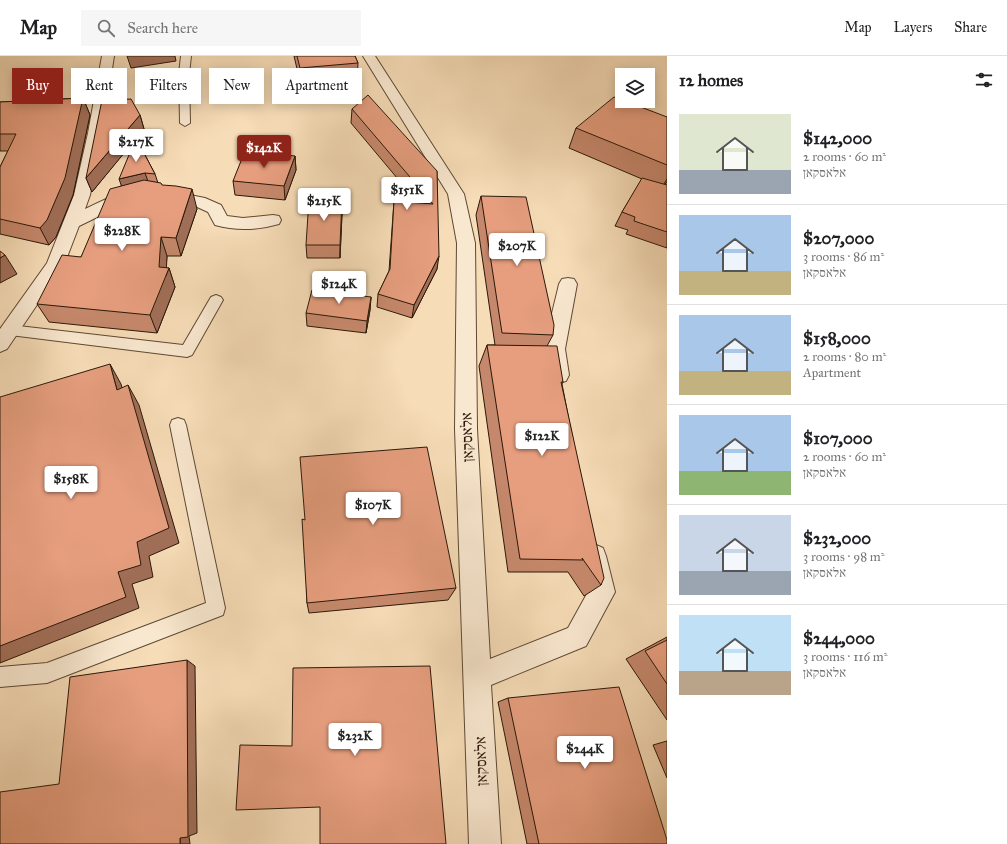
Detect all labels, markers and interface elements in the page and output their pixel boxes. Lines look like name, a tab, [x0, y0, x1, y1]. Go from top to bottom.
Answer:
search box	[81, 10, 361, 46]
text: Map	[20, 16, 57, 39]
icon: search	[95, 17, 117, 39]
text: Search here	[127, 19, 198, 37]
text: Map	[844, 19, 872, 36]
text: Layers	[894, 19, 932, 36]
text: Share	[954, 19, 987, 36]
chip: Buy	[12, 68, 63, 104]
chip: Rent	[71, 68, 127, 104]
chip: Filters	[135, 68, 201, 104]
chip: New	[209, 68, 264, 104]
chip: Apartment	[272, 68, 362, 104]
map controls	[615, 68, 655, 108]
button: layers	[615, 68, 655, 108]
icon: filters	[973, 69, 995, 91]
text: 12 homes	[679, 70, 743, 91]
text: $142,000	[803, 128, 872, 149]
pin: $217K	[108, 129, 164, 163]
icon: home	[711, 130, 759, 178]
text: $217K	[118, 134, 154, 150]
pin: $142K	[236, 135, 292, 169]
text: $142K	[246, 140, 282, 156]
text: 2 rooms · 60 m²	[803, 149, 886, 165]
text: אלאסקאן	[803, 165, 846, 181]
pin: $151K	[379, 177, 435, 211]
text: $151K	[390, 182, 424, 198]
pin: $215K	[296, 188, 352, 222]
text: $215K	[307, 193, 341, 209]
pin: $228K	[94, 218, 150, 252]
text: $228K	[104, 223, 140, 239]
text: $207,000	[803, 228, 874, 249]
icon: home	[711, 231, 759, 279]
pin: $207K	[489, 233, 545, 267]
text: $207K	[498, 238, 536, 254]
text: 3 rooms · 86 m²	[803, 249, 884, 265]
text: אלאסקאן	[803, 265, 846, 281]
pin: $124K	[311, 271, 367, 305]
text: $124K	[321, 276, 357, 292]
text: $158,000	[803, 328, 871, 349]
icon: home	[711, 331, 759, 379]
text: 2 rooms · 80 m²	[803, 349, 886, 365]
text: Apartment	[803, 365, 861, 381]
street label: אלאסקאן	[457, 412, 477, 462]
pin: $122K	[514, 423, 570, 457]
text: $122K	[525, 428, 559, 444]
text: $107,000	[803, 428, 873, 449]
icon: home	[711, 431, 759, 479]
text: 2 rooms · 60 m²	[803, 449, 886, 465]
text: אלאסקאן	[803, 465, 846, 481]
pin: $158K	[43, 466, 99, 500]
text: $158K	[53, 471, 89, 487]
pin: $107K	[345, 492, 401, 526]
text: $107K	[355, 497, 391, 513]
text: $232,000	[803, 528, 871, 549]
icon: home	[711, 531, 759, 579]
text: 3 rooms · 98 m²	[803, 549, 885, 565]
text: אלאסקאן	[803, 565, 846, 581]
text: $244,000	[803, 628, 875, 649]
icon: home	[711, 631, 759, 679]
text: 3 rooms · 116 m²	[803, 649, 888, 665]
text: אלאסקאן	[803, 665, 846, 681]
pin: $232K	[327, 723, 383, 757]
text: $232K	[337, 728, 373, 744]
street label: אלאסקאן	[471, 736, 491, 786]
pin: $244K	[557, 736, 613, 770]
text: $244K	[566, 741, 604, 757]

